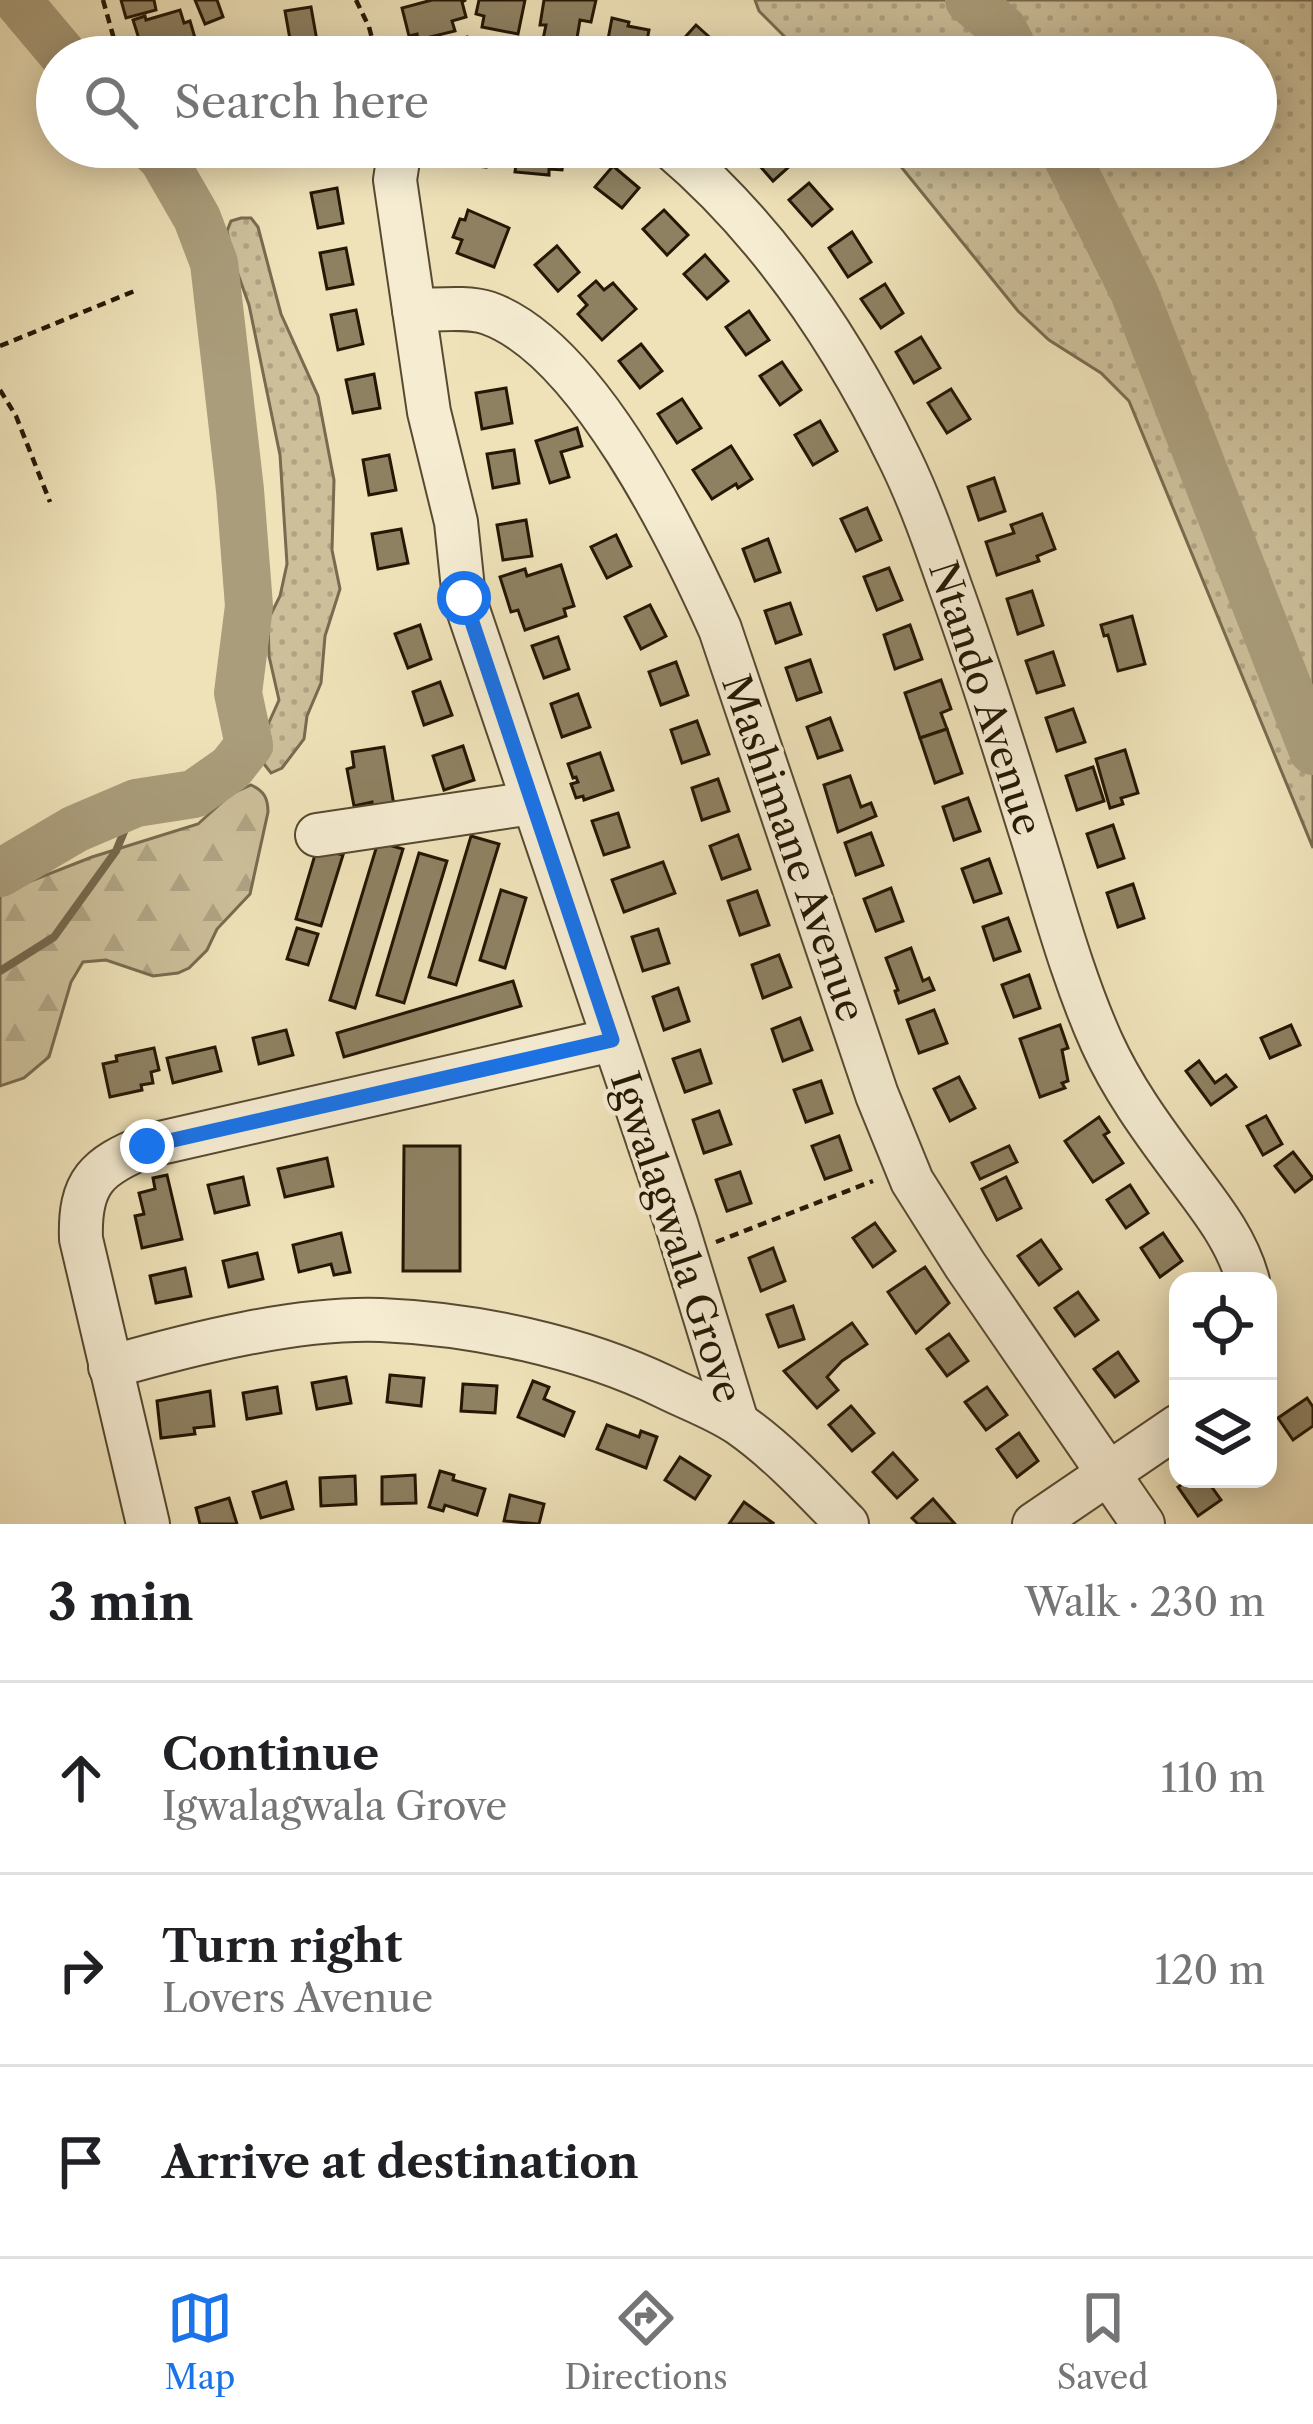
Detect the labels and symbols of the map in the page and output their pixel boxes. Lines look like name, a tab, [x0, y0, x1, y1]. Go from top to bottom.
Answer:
street label: Ntando Avenue	[919, 555, 1053, 841]
route start	[437, 571, 491, 625]
street label: Mashimane Avenue	[712, 668, 876, 1028]
street label: Igwalagwala Grove	[601, 1065, 753, 1409]
route end	[120, 1119, 174, 1173]

